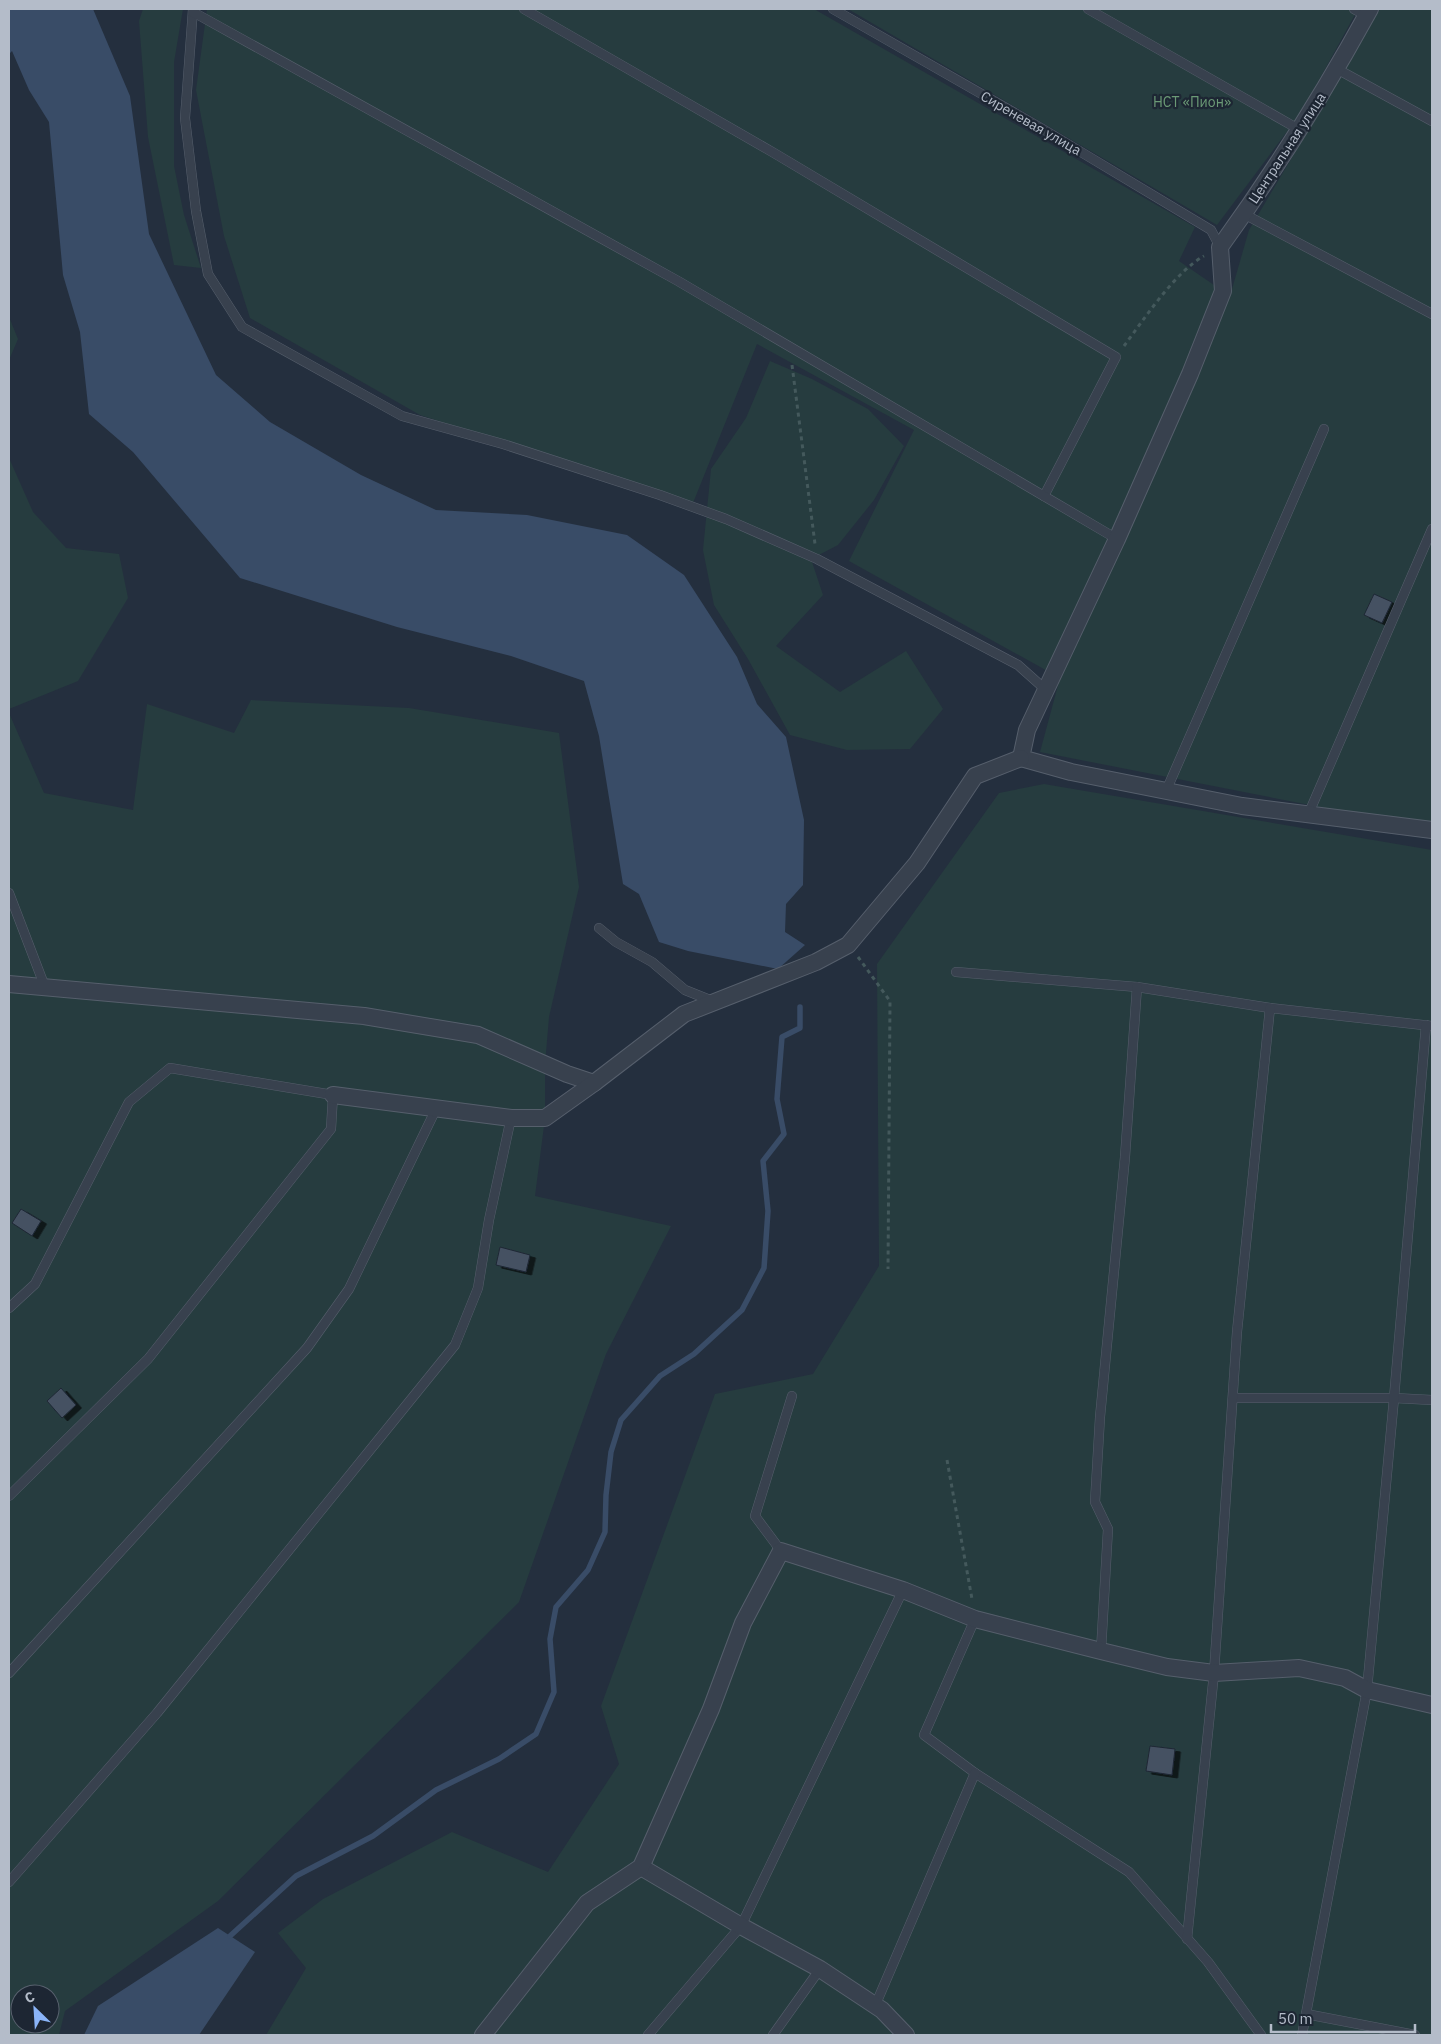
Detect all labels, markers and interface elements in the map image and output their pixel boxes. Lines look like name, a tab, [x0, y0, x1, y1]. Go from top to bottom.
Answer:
street label: Сиреневая улица	[977, 87, 1085, 159]
street label: Центральная улица	[1244, 89, 1330, 207]
park label: НСТ «Пион»	[1153, 93, 1231, 111]
north arrow	[10, 1984, 60, 2034]
text: С	[22, 1987, 37, 2007]
scale bar	[1271, 2002, 1415, 2034]
text: 50 m	[1278, 2009, 1313, 2028]

